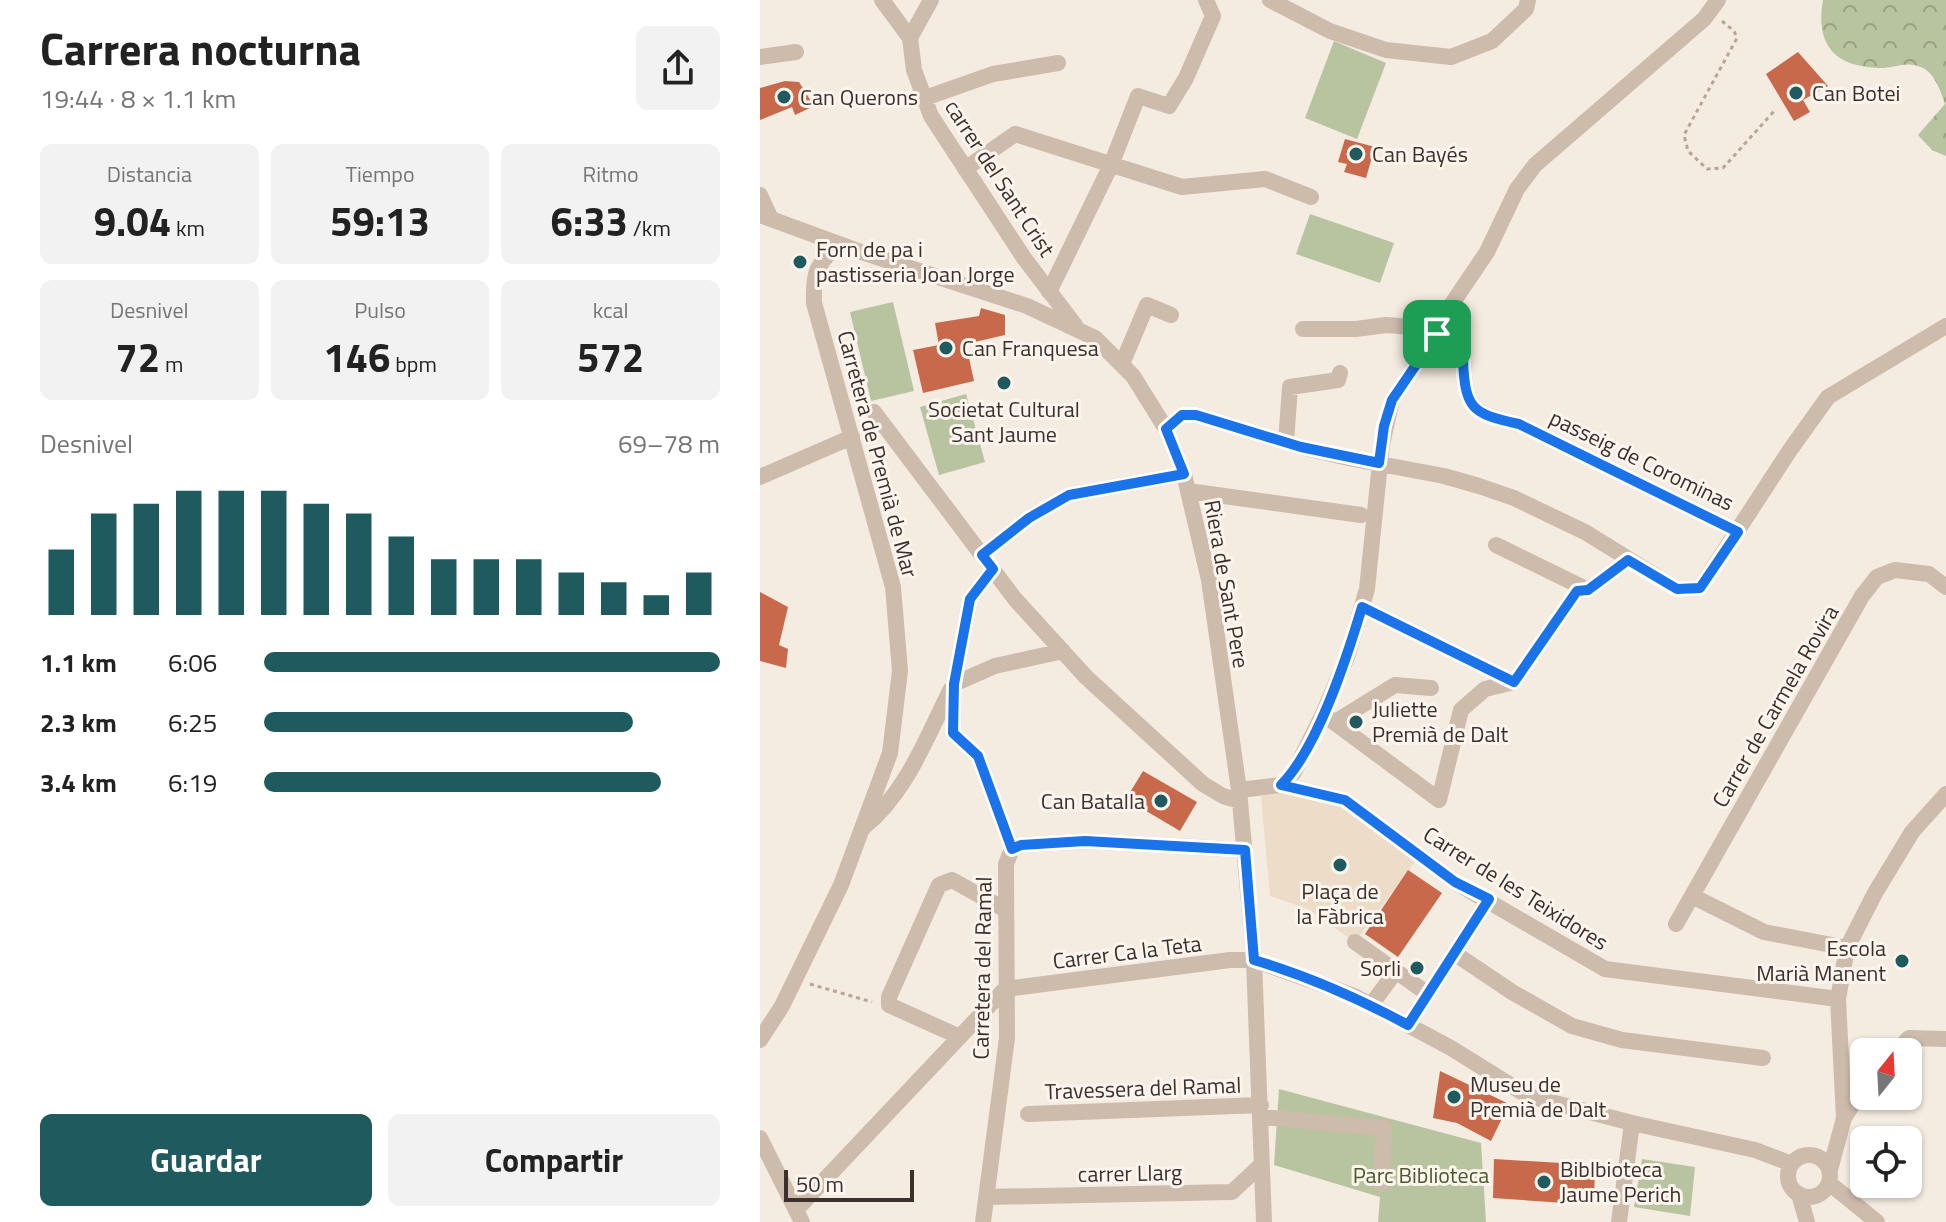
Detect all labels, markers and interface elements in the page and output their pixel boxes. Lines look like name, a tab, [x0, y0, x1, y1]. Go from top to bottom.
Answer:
text: Carrera nocturna	[40, 15, 361, 82]
button: share	[636, 26, 720, 110]
place label: Can Botei	[1812, 76, 1900, 110]
text: 19:44 · 8 × 1.1 km	[40, 79, 236, 118]
place label: Can Querons	[800, 80, 918, 114]
marker: Can Botei	[1787, 84, 1805, 102]
marker: Can Querons	[775, 88, 793, 106]
street label: carrer del Sant Crist	[936, 93, 1064, 264]
place label: Can Bayés	[1372, 137, 1468, 171]
marker: Can Bayés	[1347, 145, 1365, 163]
text: Distancia	[107, 157, 192, 191]
text: Tiempo	[345, 157, 415, 191]
text: Ritmo	[583, 157, 639, 191]
text: 9.04	[94, 191, 171, 252]
text: 59:13	[330, 191, 430, 252]
text: 6:33	[551, 191, 628, 252]
text: km	[171, 211, 205, 245]
text: /km	[628, 211, 671, 245]
place label: Forn de pa i pastisseria Joan Jorge	[816, 232, 1015, 291]
marker: Forn de pa i pastisseria Joan Jorge	[791, 253, 809, 271]
text: Desnivel	[110, 293, 189, 327]
text: Pulso	[354, 293, 406, 327]
text: kcal	[593, 293, 629, 327]
pin	[1403, 300, 1471, 368]
icon: arrive	[1415, 312, 1459, 356]
text: 72	[115, 327, 160, 388]
text: 146	[323, 327, 390, 388]
text: 572	[577, 327, 644, 388]
street label: Carretera de Premià de Mar	[829, 327, 927, 582]
place label: Can Franquesa	[962, 331, 1099, 365]
marker: Can Franquesa	[937, 339, 955, 357]
text: m	[160, 347, 183, 381]
text: bpm	[390, 347, 437, 381]
marker: Societat Cultural Sant Jaume	[995, 374, 1013, 392]
place label: Societat Cultural Sant Jaume	[928, 392, 1080, 451]
street label: passeig de Corominas	[1544, 401, 1740, 519]
text: Desnivel	[40, 424, 133, 463]
text: 69–78 m	[618, 424, 720, 463]
street label: Riera de Sant Pere	[1195, 497, 1259, 671]
street label: Carrer de Carmela Rovira	[1703, 598, 1847, 814]
text: 1.1 km	[40, 643, 117, 682]
text: 6:06	[168, 643, 217, 682]
place label: Juliette Premià de Dalt	[1372, 692, 1509, 751]
text: 2.3 km	[40, 703, 117, 742]
text: 6:25	[168, 703, 217, 742]
marker: Juliette Premià de Dalt	[1347, 713, 1365, 731]
text: 3.4 km	[40, 763, 117, 802]
text: 6:19	[168, 763, 217, 802]
place label: Can Batalla	[1041, 784, 1145, 818]
marker: Can Batalla	[1152, 792, 1170, 810]
street label: Carrer de les Teixidores	[1417, 817, 1615, 959]
marker: Plaça de la Fàbrica	[1331, 856, 1349, 874]
place label: Plaça de la Fàbrica	[1296, 874, 1384, 933]
street label: Carretera del Ramal	[963, 876, 1001, 1060]
street label: Carrer Ca la Teta	[1051, 926, 1203, 978]
place label: Escola Marià Manent	[1756, 931, 1886, 990]
place label: Sorli	[1360, 951, 1401, 985]
marker: Escola Marià Manent	[1893, 952, 1911, 970]
marker: Sorli	[1408, 959, 1426, 977]
north arrow	[1850, 1038, 1922, 1110]
map controls	[1850, 1038, 1922, 1198]
place label: Museu de Premià de Dalt	[1470, 1067, 1607, 1126]
street label: Travessera del Ramal	[1044, 1068, 1242, 1108]
marker: Museu de Premià de Dalt	[1445, 1088, 1463, 1106]
button: Guardar	[40, 1114, 372, 1206]
button: Compartir	[388, 1114, 720, 1206]
button: locate	[1850, 1126, 1922, 1198]
place label: Biblbioteca Jaume Perich	[1560, 1152, 1681, 1211]
street label: carrer Llarg	[1077, 1155, 1183, 1191]
park label: Parc Biblioteca	[1353, 1158, 1489, 1192]
scale bar	[784, 1166, 914, 1202]
text: 50 m	[796, 1167, 844, 1201]
marker: Biblbioteca Jaume Perich	[1535, 1173, 1553, 1191]

